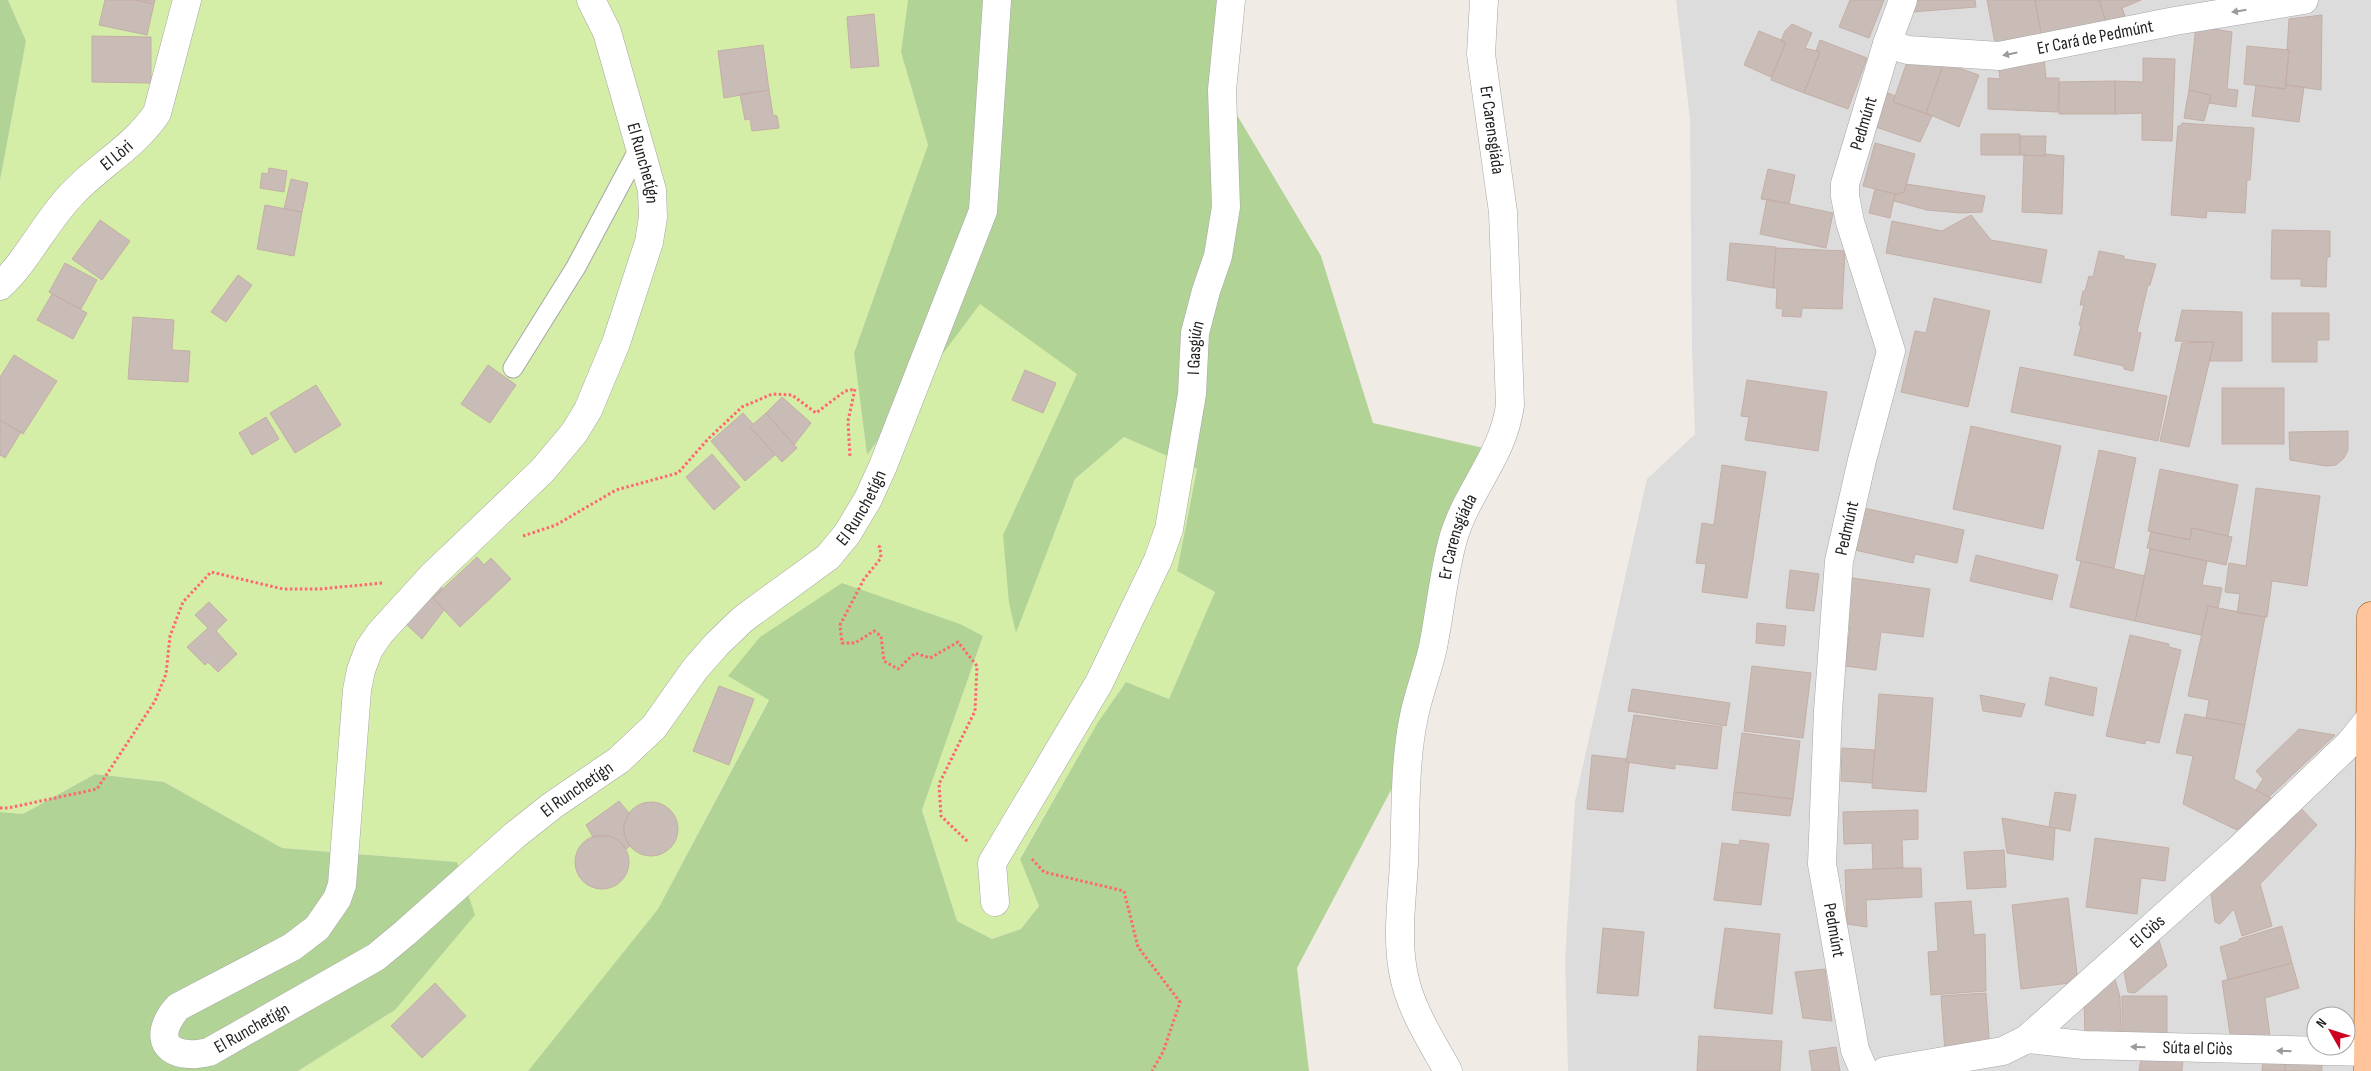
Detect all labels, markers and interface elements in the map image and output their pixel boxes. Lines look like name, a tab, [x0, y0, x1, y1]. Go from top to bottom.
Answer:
one-way arrow	[2230, 7, 2246, 15]
street label: Er Cará de Pedmúnt	[2035, 15, 2155, 59]
one-way arrow	[2003, 50, 2018, 58]
street label: Er Carensgiáda	[1475, 85, 1509, 176]
street label: Pedmúnt	[1845, 93, 1881, 152]
street label: El Runchetígn	[623, 120, 663, 204]
street label: El Lòri	[96, 136, 137, 175]
street label: I Gasgiún	[1182, 318, 1208, 376]
street label: El Runchetígn	[832, 467, 890, 550]
street label: Er Carensgiáda	[1434, 490, 1481, 581]
street label: Pedmúnt	[1830, 499, 1863, 557]
street label: El Runchetígn	[536, 757, 617, 821]
street label: Pedmúnt	[1819, 901, 1849, 959]
street label: El Ciòs	[2126, 910, 2169, 952]
street label: El Runchetígn	[210, 998, 293, 1057]
north arrow	[2306, 1006, 2356, 1056]
text: N	[2312, 1015, 2330, 1031]
street label: Súta el Ciòs	[2162, 1036, 2233, 1059]
one-way arrow	[2129, 1042, 2145, 1050]
one-way arrow	[2276, 1046, 2292, 1054]

